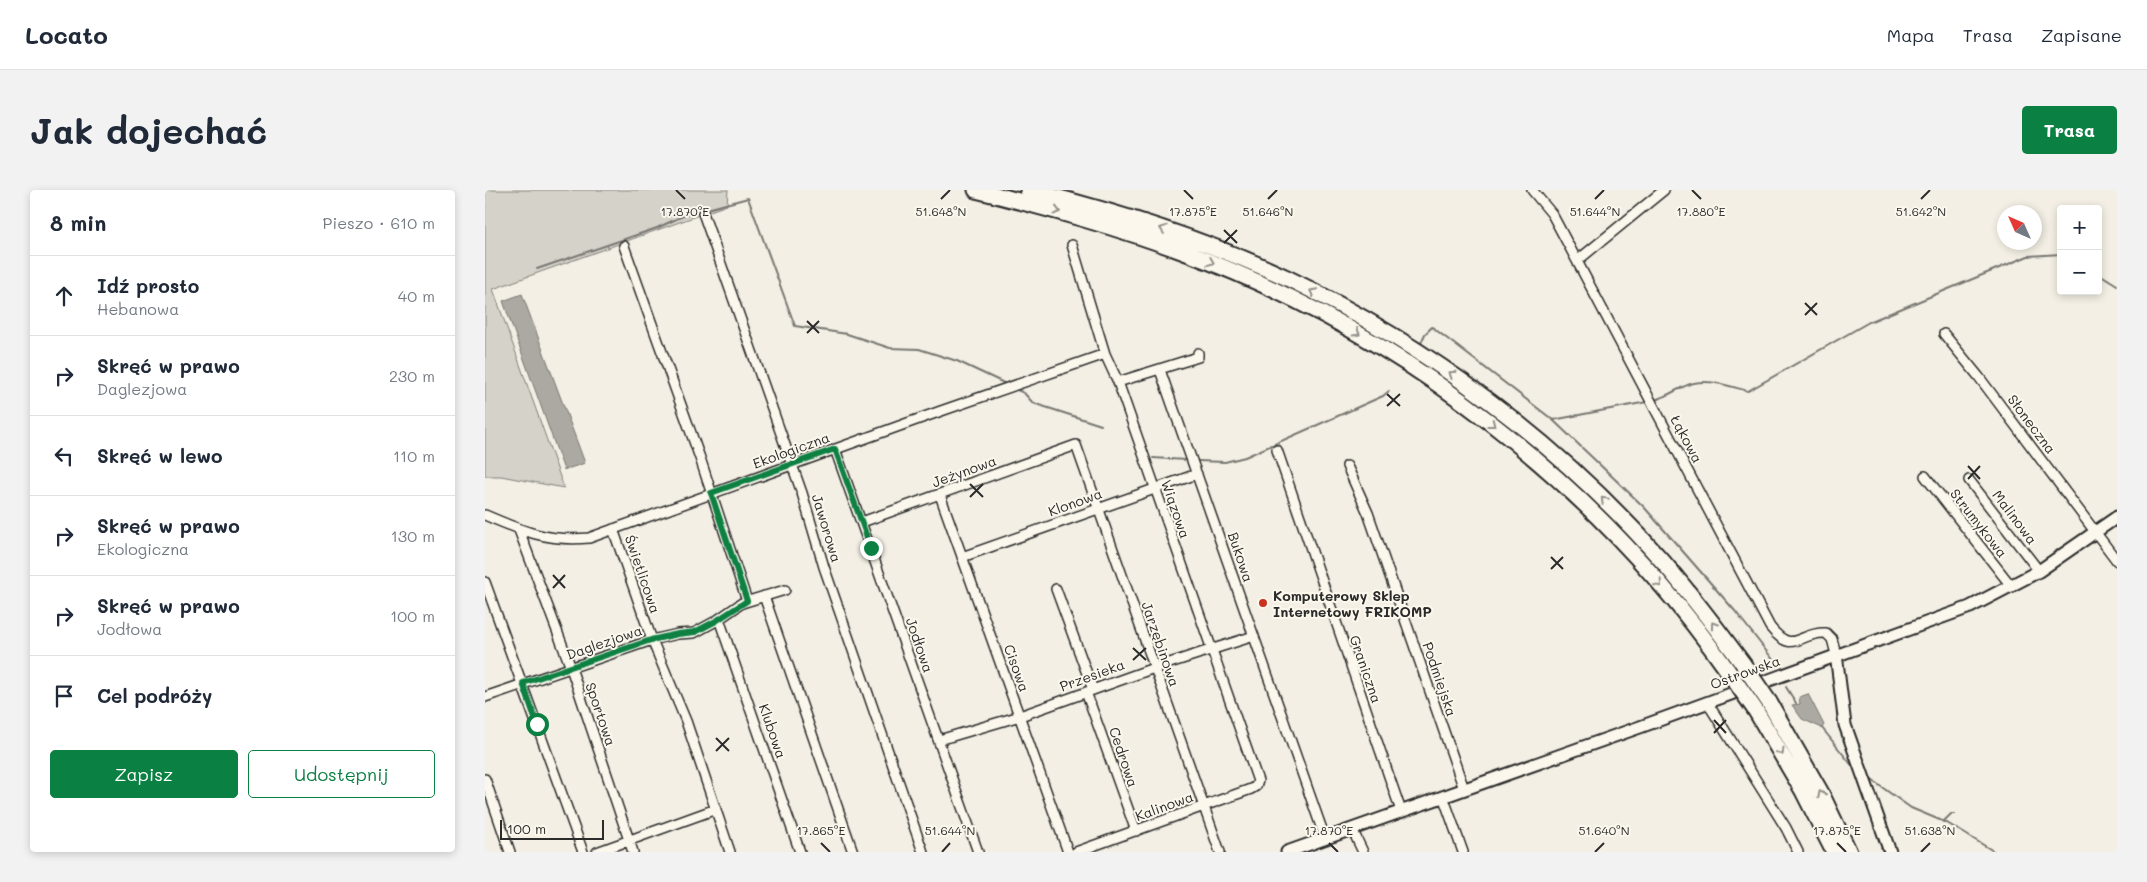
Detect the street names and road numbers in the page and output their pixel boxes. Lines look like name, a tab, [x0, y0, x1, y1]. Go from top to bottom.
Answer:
street label: Słoneczna	[2004, 391, 2060, 457]
street label: Łąkowa	[1667, 412, 1707, 466]
street label: Ekologiczna	[750, 427, 832, 473]
street label: Jeżynowa	[929, 451, 999, 491]
street label: Wiązowa	[1157, 477, 1195, 541]
street label: Klonowa	[1045, 484, 1105, 520]
street label: Strumykowa	[1946, 485, 2012, 561]
street label: Malinowa	[1988, 486, 2042, 548]
street label: Jaworowa	[808, 492, 846, 564]
street label: Bukowa	[1224, 529, 1258, 585]
street label: Świetlicowa	[621, 532, 665, 616]
street label: Jarzębinowa	[1138, 599, 1184, 689]
street label: Jodłowa	[902, 615, 938, 675]
street label: Daglezjowa	[564, 620, 644, 664]
street label: Graniczna	[1346, 632, 1386, 706]
street label: Podmiejska	[1418, 639, 1462, 719]
street label: Cisowa	[1000, 642, 1034, 694]
street label: Ostrowska	[1707, 651, 1783, 693]
street label: Przesieka	[1057, 654, 1127, 696]
street label: Sportowa	[581, 680, 621, 748]
street label: Klubowa	[755, 701, 791, 761]
street label: Cedrowa	[1105, 724, 1143, 790]
street label: Kalinowa	[1132, 787, 1196, 825]

